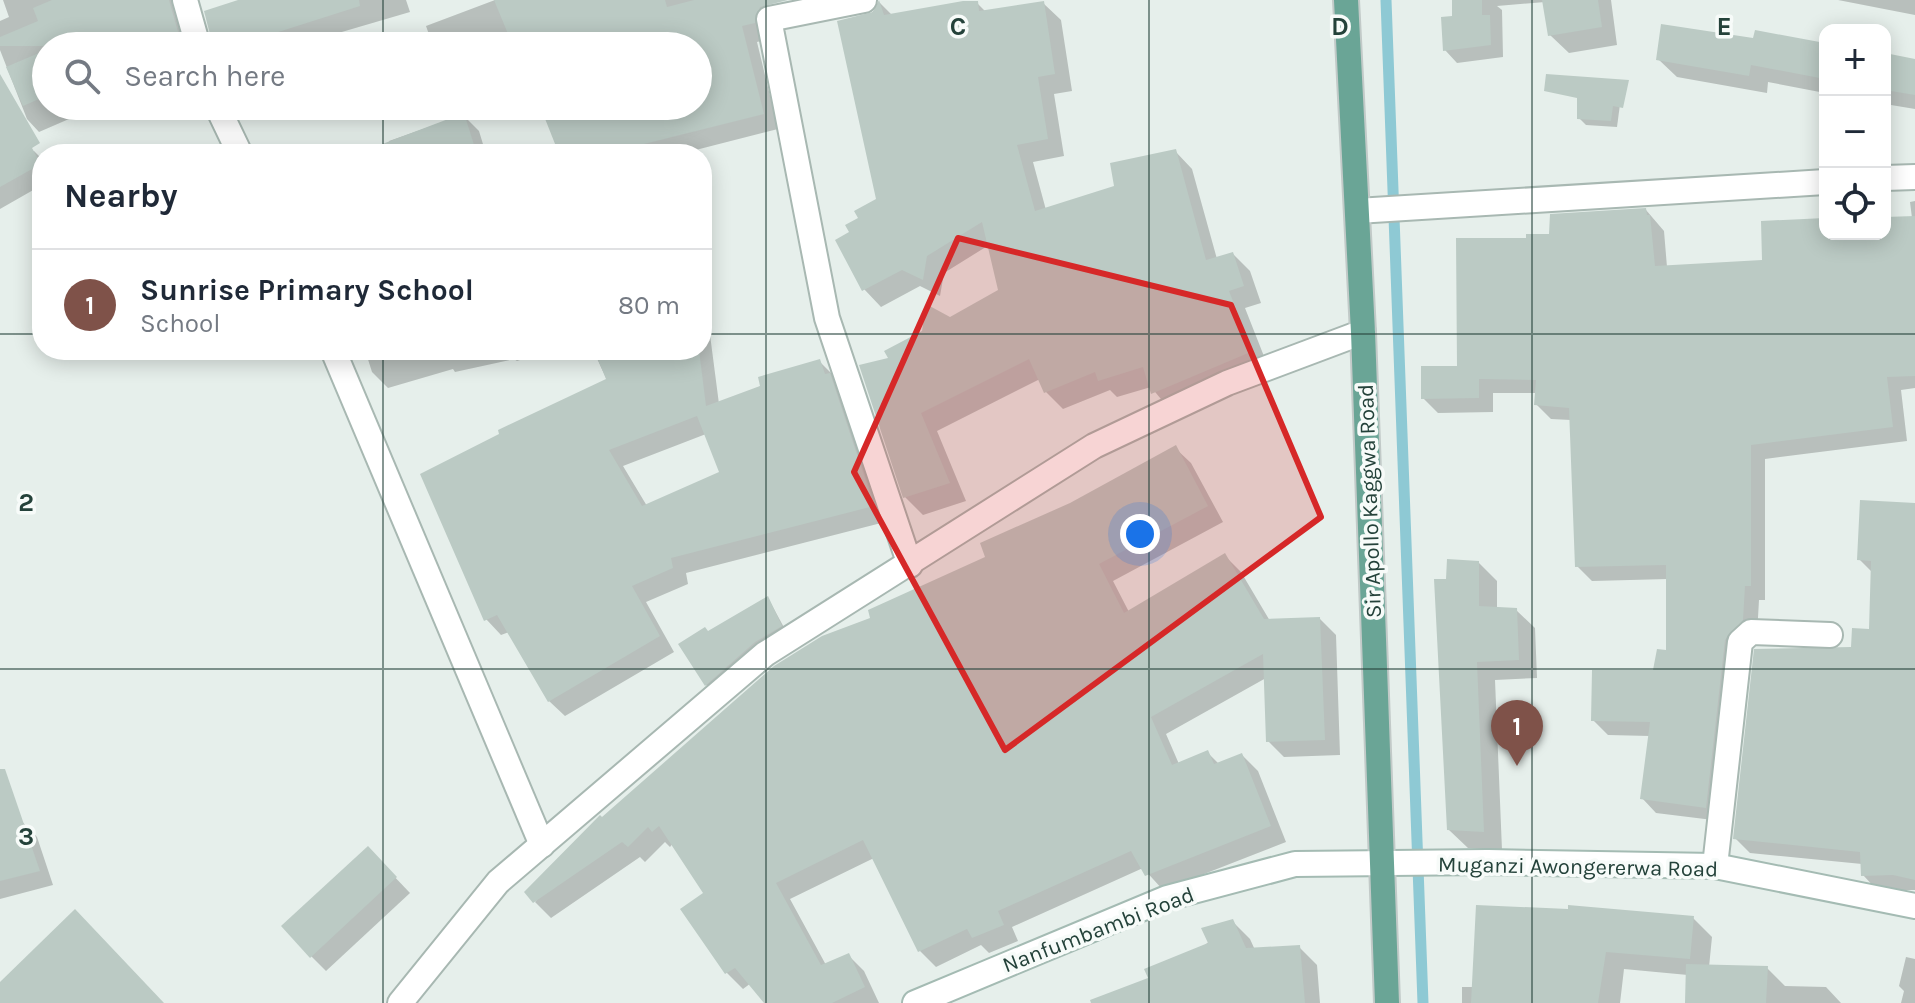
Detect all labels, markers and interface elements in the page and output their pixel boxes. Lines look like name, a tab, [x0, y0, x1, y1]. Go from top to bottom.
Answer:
text: C	[950, 11, 966, 42]
text: D	[1331, 11, 1349, 42]
text: E	[1716, 11, 1732, 42]
map controls	[1819, 24, 1891, 240]
button: +	[1819, 24, 1891, 96]
search box	[32, 32, 712, 120]
icon: search	[60, 54, 104, 98]
text: Search here	[124, 58, 285, 94]
button: −	[1819, 96, 1891, 168]
button: locate	[1819, 168, 1891, 240]
text: Nearby	[64, 176, 178, 216]
text: Sunrise Primary School	[140, 272, 474, 308]
text: 1	[85, 290, 95, 321]
text: 80 m	[618, 290, 680, 321]
text: School	[140, 308, 221, 339]
street label: Sir Apollo Kaggwa Road	[1353, 383, 1387, 619]
text: 2	[18, 487, 34, 518]
your location	[1120, 514, 1160, 554]
pin: 1	[1491, 700, 1543, 766]
text: 3	[18, 821, 34, 852]
street label: Muganzi Awongererwa Road	[1438, 852, 1718, 882]
street label: Nanfumbambi Road	[999, 881, 1198, 978]

